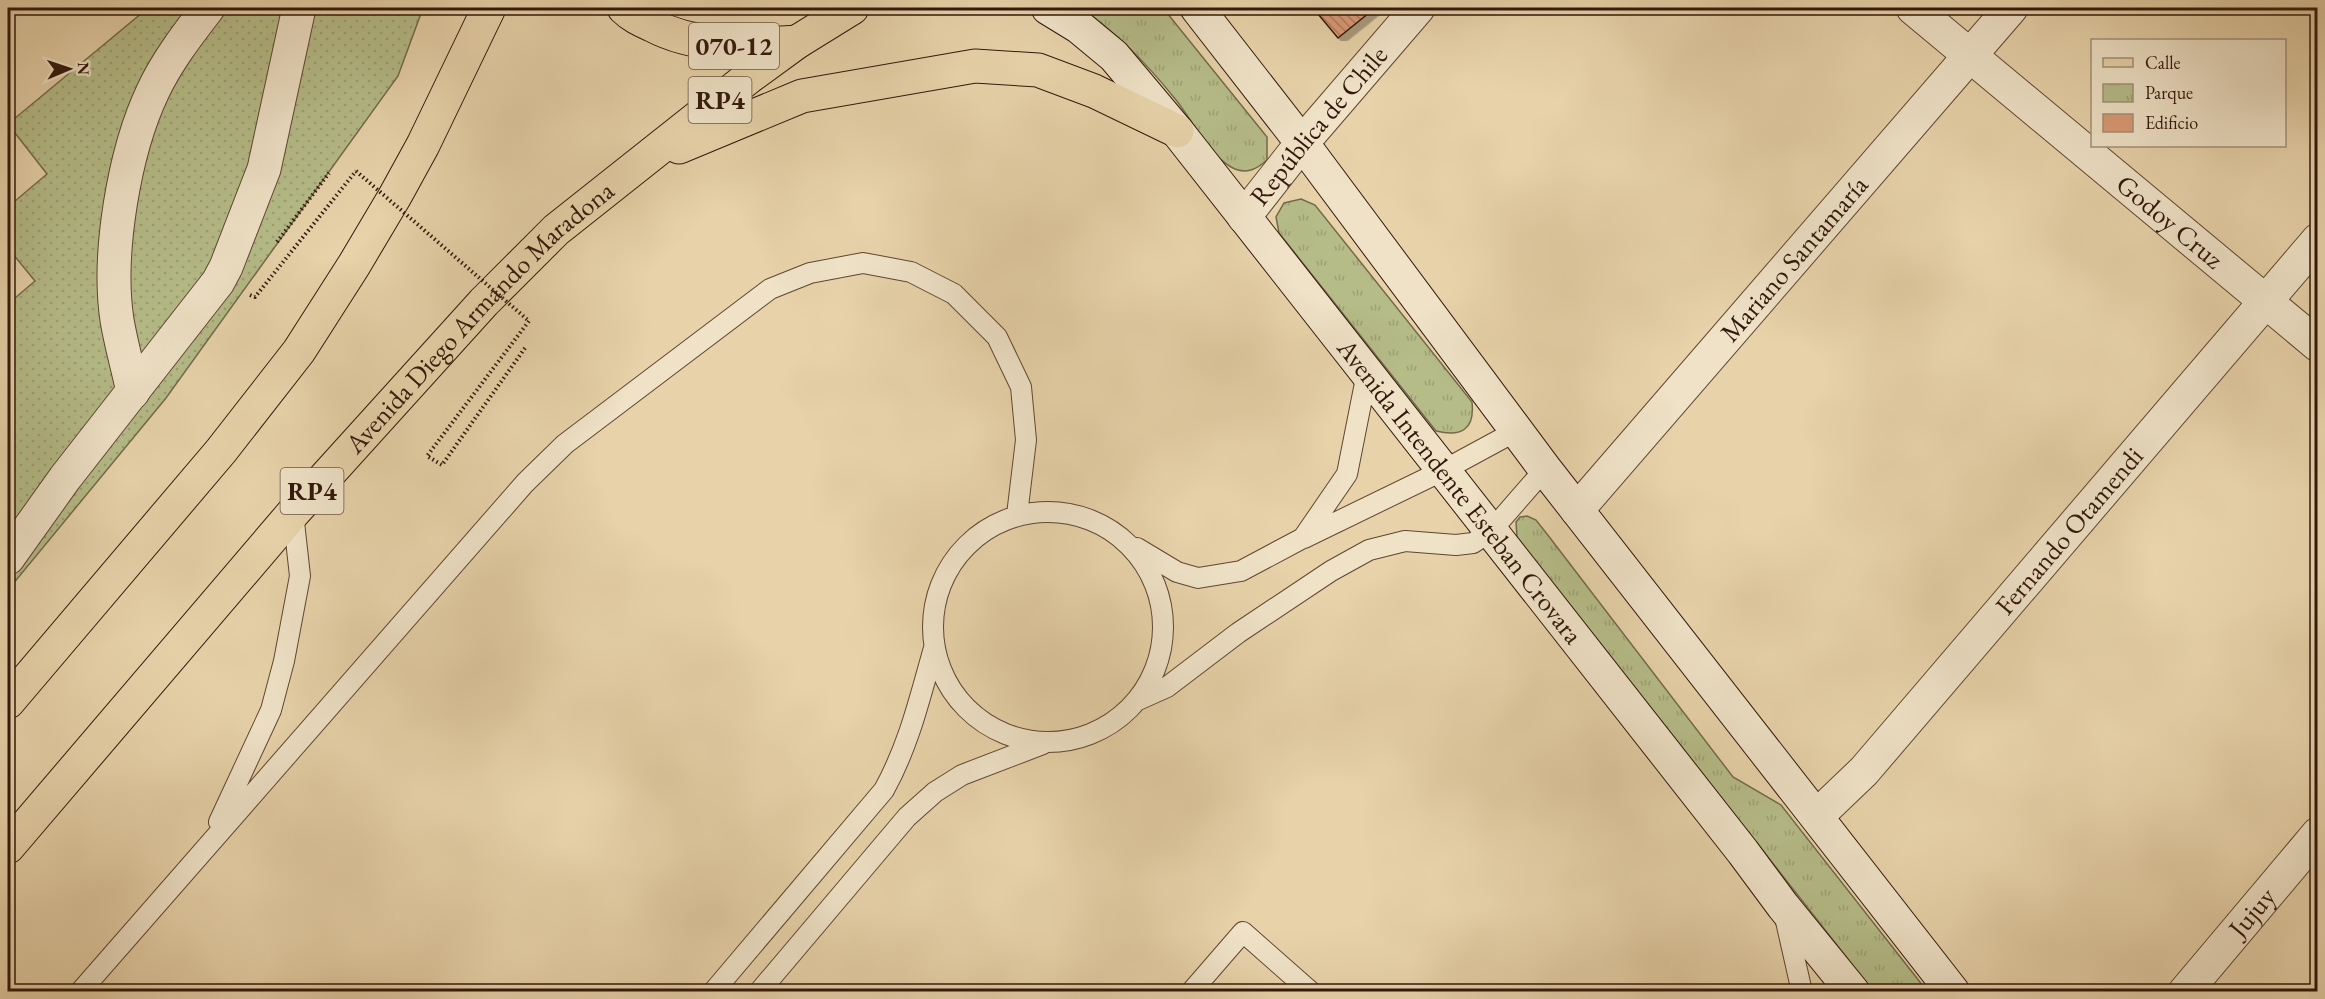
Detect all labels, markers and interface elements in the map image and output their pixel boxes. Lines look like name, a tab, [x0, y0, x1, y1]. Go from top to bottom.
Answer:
road number: 070-12	[689, 23, 779, 69]
street label: República de Chile	[1242, 38, 1395, 212]
north arrow	[39, 39, 99, 99]
legend	[2091, 39, 2286, 147]
text: Calle	[2145, 51, 2181, 74]
text: N	[73, 62, 94, 75]
road number: RP4	[688, 77, 752, 123]
text: Parque	[2145, 81, 2193, 104]
text: Edificio	[2145, 111, 2198, 134]
street label: Godoy Cruz	[2109, 166, 2232, 277]
street label: Mariano Santamaría	[1712, 168, 1876, 349]
street label: Avenida Diego Armando Maradona	[337, 173, 621, 461]
street label: Avenida Intendente Esteban Crovara	[1329, 331, 1591, 651]
street label: Fernando Otamendi	[1987, 439, 2151, 622]
road number: RP4	[280, 468, 344, 514]
street label: Jujuy	[2219, 879, 2283, 946]

